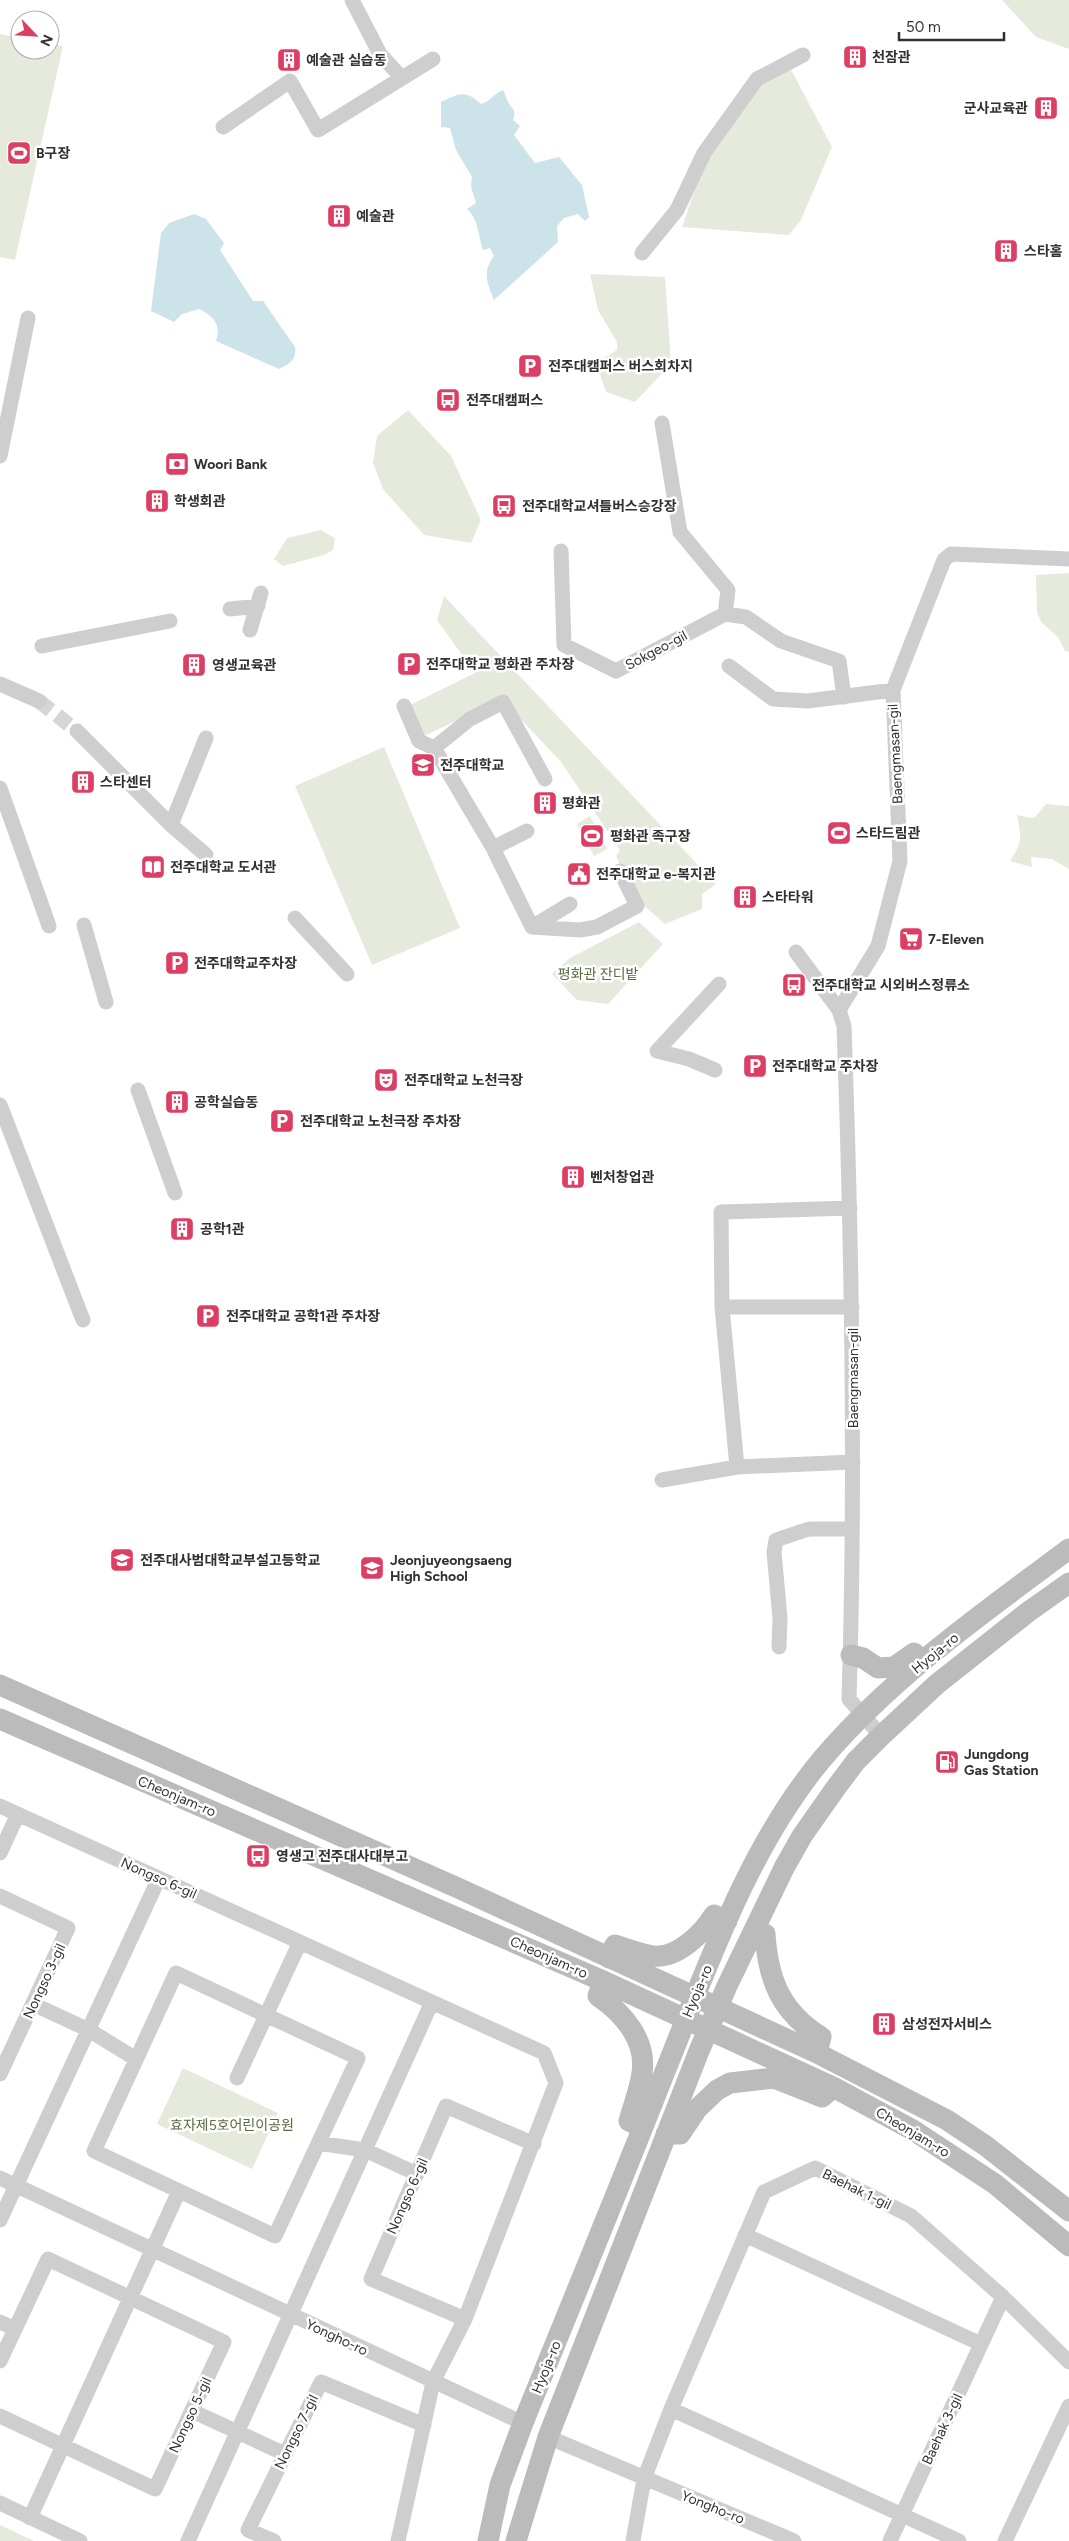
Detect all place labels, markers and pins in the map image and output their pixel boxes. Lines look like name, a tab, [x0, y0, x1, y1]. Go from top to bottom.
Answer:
building icon: 천잠관	[842, 44, 868, 70]
building icon: 예술관 실습동	[276, 47, 302, 73]
place label: 천잠관	[872, 49, 911, 66]
place label: 예술관 실습동	[306, 52, 387, 69]
building icon: 군사교육관	[1033, 95, 1059, 121]
place label: 군사교육관	[964, 100, 1028, 117]
sports icon: B구장	[6, 140, 32, 166]
place label: B구장	[36, 145, 70, 162]
building icon: 예술관	[326, 203, 352, 229]
place label: 예술관	[356, 208, 395, 225]
building icon: 스타홈	[993, 238, 1019, 264]
place label: 스타홈	[1024, 243, 1063, 260]
parking icon: 전주대캠퍼스 버스회차지	[517, 353, 543, 379]
place label: 전주대캠퍼스 버스회차지	[548, 358, 693, 375]
bus stop icon: 전주대캠퍼스	[435, 387, 461, 413]
place label: 전주대캠퍼스	[466, 392, 543, 409]
bank icon: Woori Bank	[164, 451, 190, 477]
place label: Woori Bank	[194, 456, 268, 473]
building icon: 학생회관	[144, 488, 170, 514]
place label: 학생회관	[174, 493, 226, 510]
bus stop icon: 전주대학교셔틀버스승강장	[491, 493, 517, 519]
place label: 전주대학교셔틀버스승강장	[522, 498, 677, 515]
parking icon: 전주대학교 평화관 주차장	[396, 651, 422, 677]
building icon: 영생교육관	[181, 652, 207, 678]
place label: 전주대학교 평화관 주차장	[426, 656, 574, 673]
place label: 영생교육관	[212, 657, 277, 674]
school or university icon: 전주대학교	[410, 752, 436, 778]
place label: 전주대학교	[440, 757, 505, 774]
building icon: 스타센터	[70, 769, 96, 795]
place label: 스타센터	[100, 774, 152, 791]
building icon: 평화관	[532, 790, 558, 816]
place label: 평화관	[562, 795, 601, 812]
sports icon: 스타드림관	[826, 820, 852, 846]
sports icon: 평화관 족구장	[579, 823, 605, 849]
place label: 스타드림관	[856, 825, 921, 842]
place label: 평화관 족구장	[610, 828, 691, 845]
library icon: 전주대학교 도서관	[140, 854, 166, 880]
place label: 전주대학교 도서관	[170, 859, 276, 876]
public building icon: 전주대학교 e-복지관	[566, 861, 592, 887]
place label: 전주대학교 e-복지관	[596, 866, 716, 883]
building icon: 스타타워	[732, 884, 758, 910]
place label: 스타타워	[762, 889, 814, 906]
supermarket icon: 7-Eleven	[898, 926, 924, 952]
place label: 7-Eleven	[928, 931, 984, 948]
parking icon: 전주대학교주차장	[164, 950, 190, 976]
place label: 전주대학교주차장	[194, 955, 297, 972]
bus stop icon: 전주대학교 시외버스정류소	[781, 972, 807, 998]
place label: 전주대학교 시외버스정류소	[812, 977, 970, 994]
parking icon: 전주대학교 주차장	[742, 1053, 768, 1079]
place label: 전주대학교 주차장	[772, 1058, 878, 1075]
theatre icon: 전주대학교 노천극장	[373, 1067, 399, 1093]
place label: 전주대학교 노천극장	[404, 1072, 523, 1089]
building icon: 공학실습동	[164, 1089, 190, 1115]
place label: 공학실습동	[194, 1094, 259, 1111]
parking icon: 전주대학교 노천극장 주차장	[269, 1108, 295, 1134]
place label: 전주대학교 노천극장 주차장	[300, 1113, 461, 1130]
building icon: 벤처창업관	[560, 1164, 586, 1190]
place label: 벤처창업관	[590, 1169, 655, 1186]
building icon: 공학1관	[169, 1216, 195, 1242]
place label: 공학1관	[200, 1221, 245, 1238]
parking icon: 전주대학교 공학1관 주차장	[195, 1303, 221, 1329]
place label: 전주대학교 공학1관 주차장	[226, 1308, 380, 1325]
school or university icon: 전주대사범대학교부설고등학교	[109, 1547, 135, 1573]
place label: 전주대사범대학교부설고등학교	[140, 1552, 320, 1569]
place label: Jeonjuyeongsaeng High School	[390, 1552, 512, 1585]
school or university icon: Jeonjuyeongsaeng High School	[359, 1555, 385, 1581]
place label: Jungdong Gas Station	[964, 1746, 1039, 1779]
fuel station icon: Jungdong Gas Station	[934, 1749, 960, 1775]
bus stop icon: 영생고 전주대사대부고	[245, 1843, 271, 1869]
place label: 영생고 전주대사대부고	[276, 1848, 408, 1865]
building icon: 삼성전자서비스	[871, 2011, 897, 2037]
place label: 삼성전자서비스	[902, 2016, 992, 2033]

